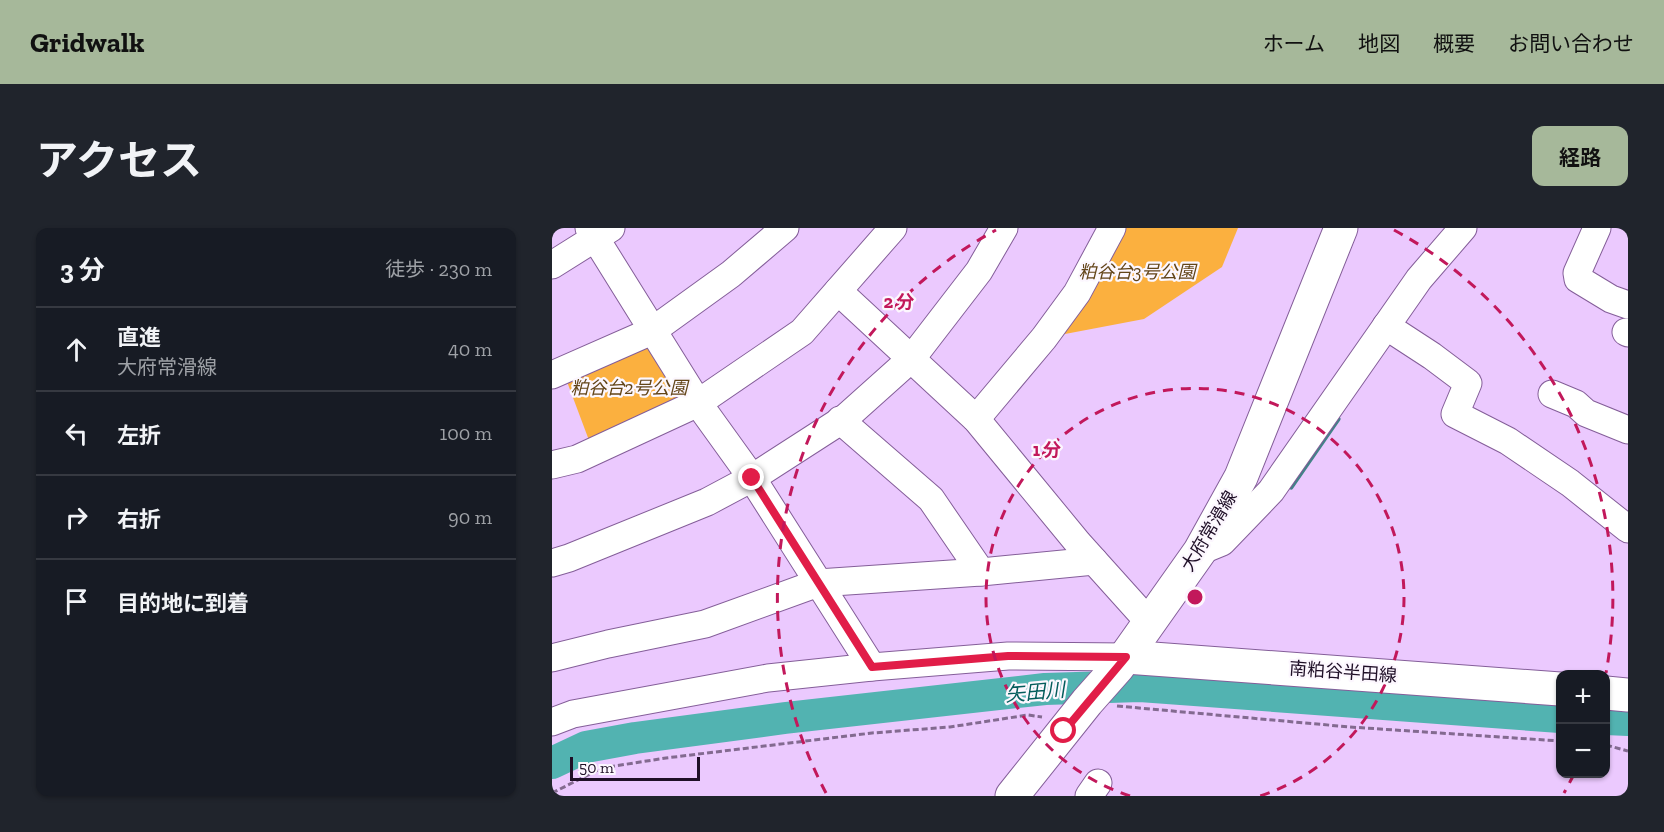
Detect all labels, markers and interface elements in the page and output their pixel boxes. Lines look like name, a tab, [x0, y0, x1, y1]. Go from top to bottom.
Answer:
text: Gridwalk	[30, 26, 144, 59]
text: ホーム	[1263, 31, 1325, 56]
text: 地図	[1358, 31, 1400, 56]
text: 概要	[1433, 31, 1475, 56]
text: お問い合わせ	[1508, 31, 1634, 56]
button: 経路	[1532, 126, 1628, 186]
text: アクセス	[36, 135, 202, 186]
text: 3 分	[60, 254, 105, 286]
text: 徒歩 · 230 m	[385, 257, 492, 281]
park label: 粕谷台3号公園	[1078, 261, 1199, 283]
text: 2 分	[883, 291, 915, 313]
text: 直進	[117, 324, 161, 351]
icon: ahead	[60, 333, 93, 366]
text: 40 m	[448, 337, 492, 361]
text: 大府常滑線	[117, 355, 217, 379]
park label: 粕谷台2号公園	[570, 377, 691, 399]
icon: left	[60, 417, 93, 450]
text: 100 m	[439, 421, 492, 445]
text: 左折	[117, 422, 161, 449]
text: 1 分	[1033, 439, 1061, 461]
route end	[738, 464, 764, 490]
street label: 大府常滑線	[1176, 487, 1242, 575]
icon: right	[60, 501, 93, 534]
text: 90 m	[448, 505, 492, 529]
text: 右折	[117, 506, 161, 533]
icon: arrive	[60, 585, 93, 618]
centre of rings	[1185, 587, 1205, 607]
text: 目的地に到着	[117, 590, 249, 617]
street label: 南粕谷半田線	[1288, 657, 1398, 687]
map controls	[1556, 670, 1610, 778]
button: +	[1556, 670, 1610, 724]
water label: 矢田川	[1004, 677, 1068, 707]
route start	[1050, 717, 1076, 743]
button: −	[1556, 724, 1610, 778]
scale bar	[570, 754, 700, 782]
text: 50 m	[579, 758, 614, 777]

